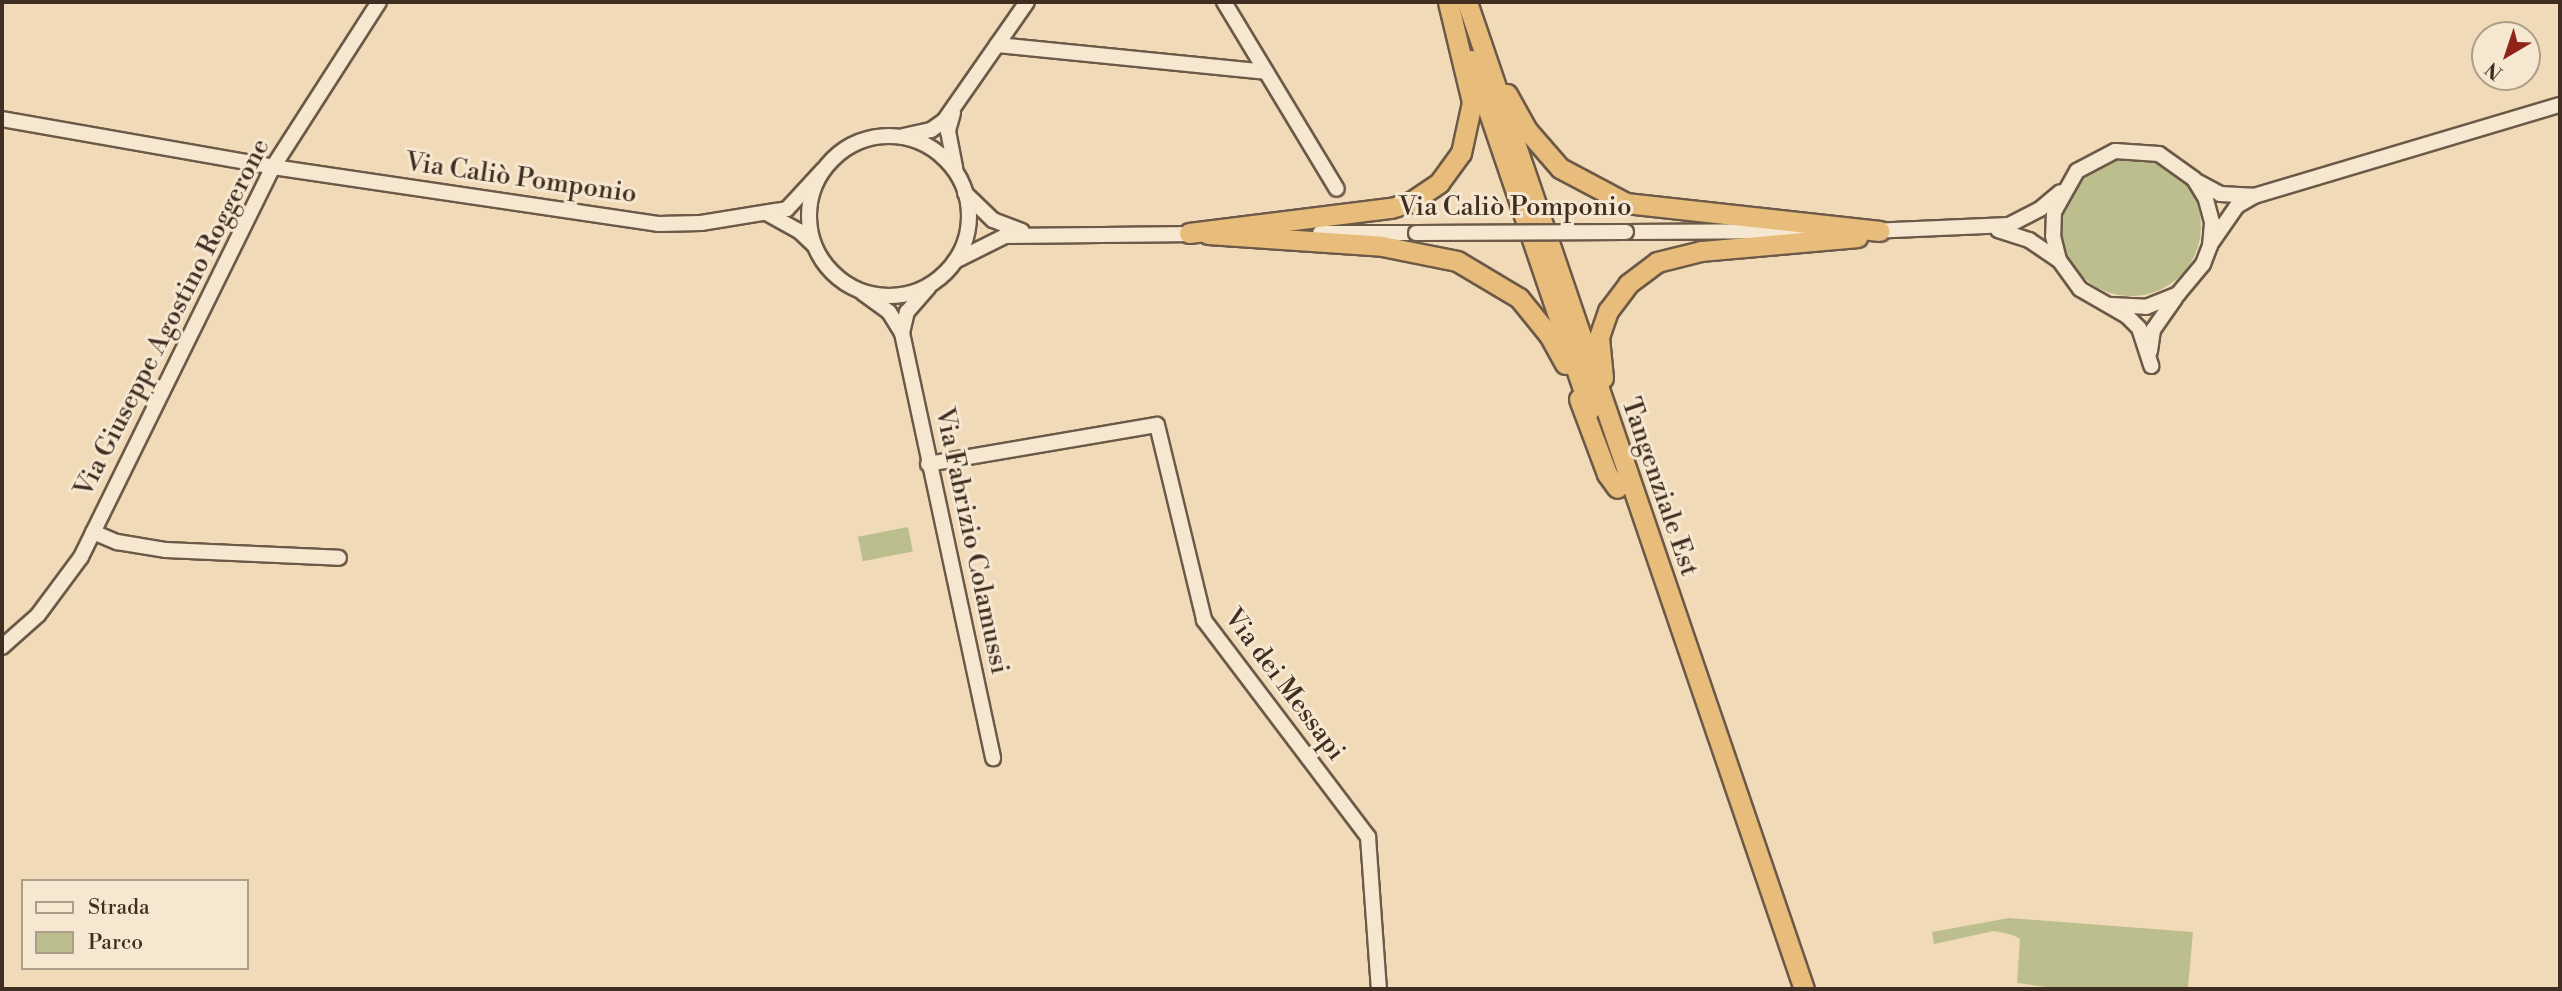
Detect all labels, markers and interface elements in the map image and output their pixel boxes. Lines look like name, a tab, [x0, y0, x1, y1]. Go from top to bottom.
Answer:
north arrow	[2471, 21, 2541, 91]
text: N	[2481, 57, 2507, 85]
street label: Via Giuseppe Agostino Roggerone	[69, 134, 277, 502]
street label: Via Caliò Pomponio	[403, 147, 639, 211]
street label: Via Caliò Pomponio	[1398, 192, 1632, 224]
street label: Tangenziale Est	[1614, 394, 1704, 580]
street label: Via Fabrizio Colamussi	[928, 405, 1014, 677]
street label: Via dei Messapi	[1217, 603, 1351, 767]
legend	[21, 879, 248, 970]
text: Strada	[88, 895, 150, 921]
text: Parco	[88, 930, 143, 956]

